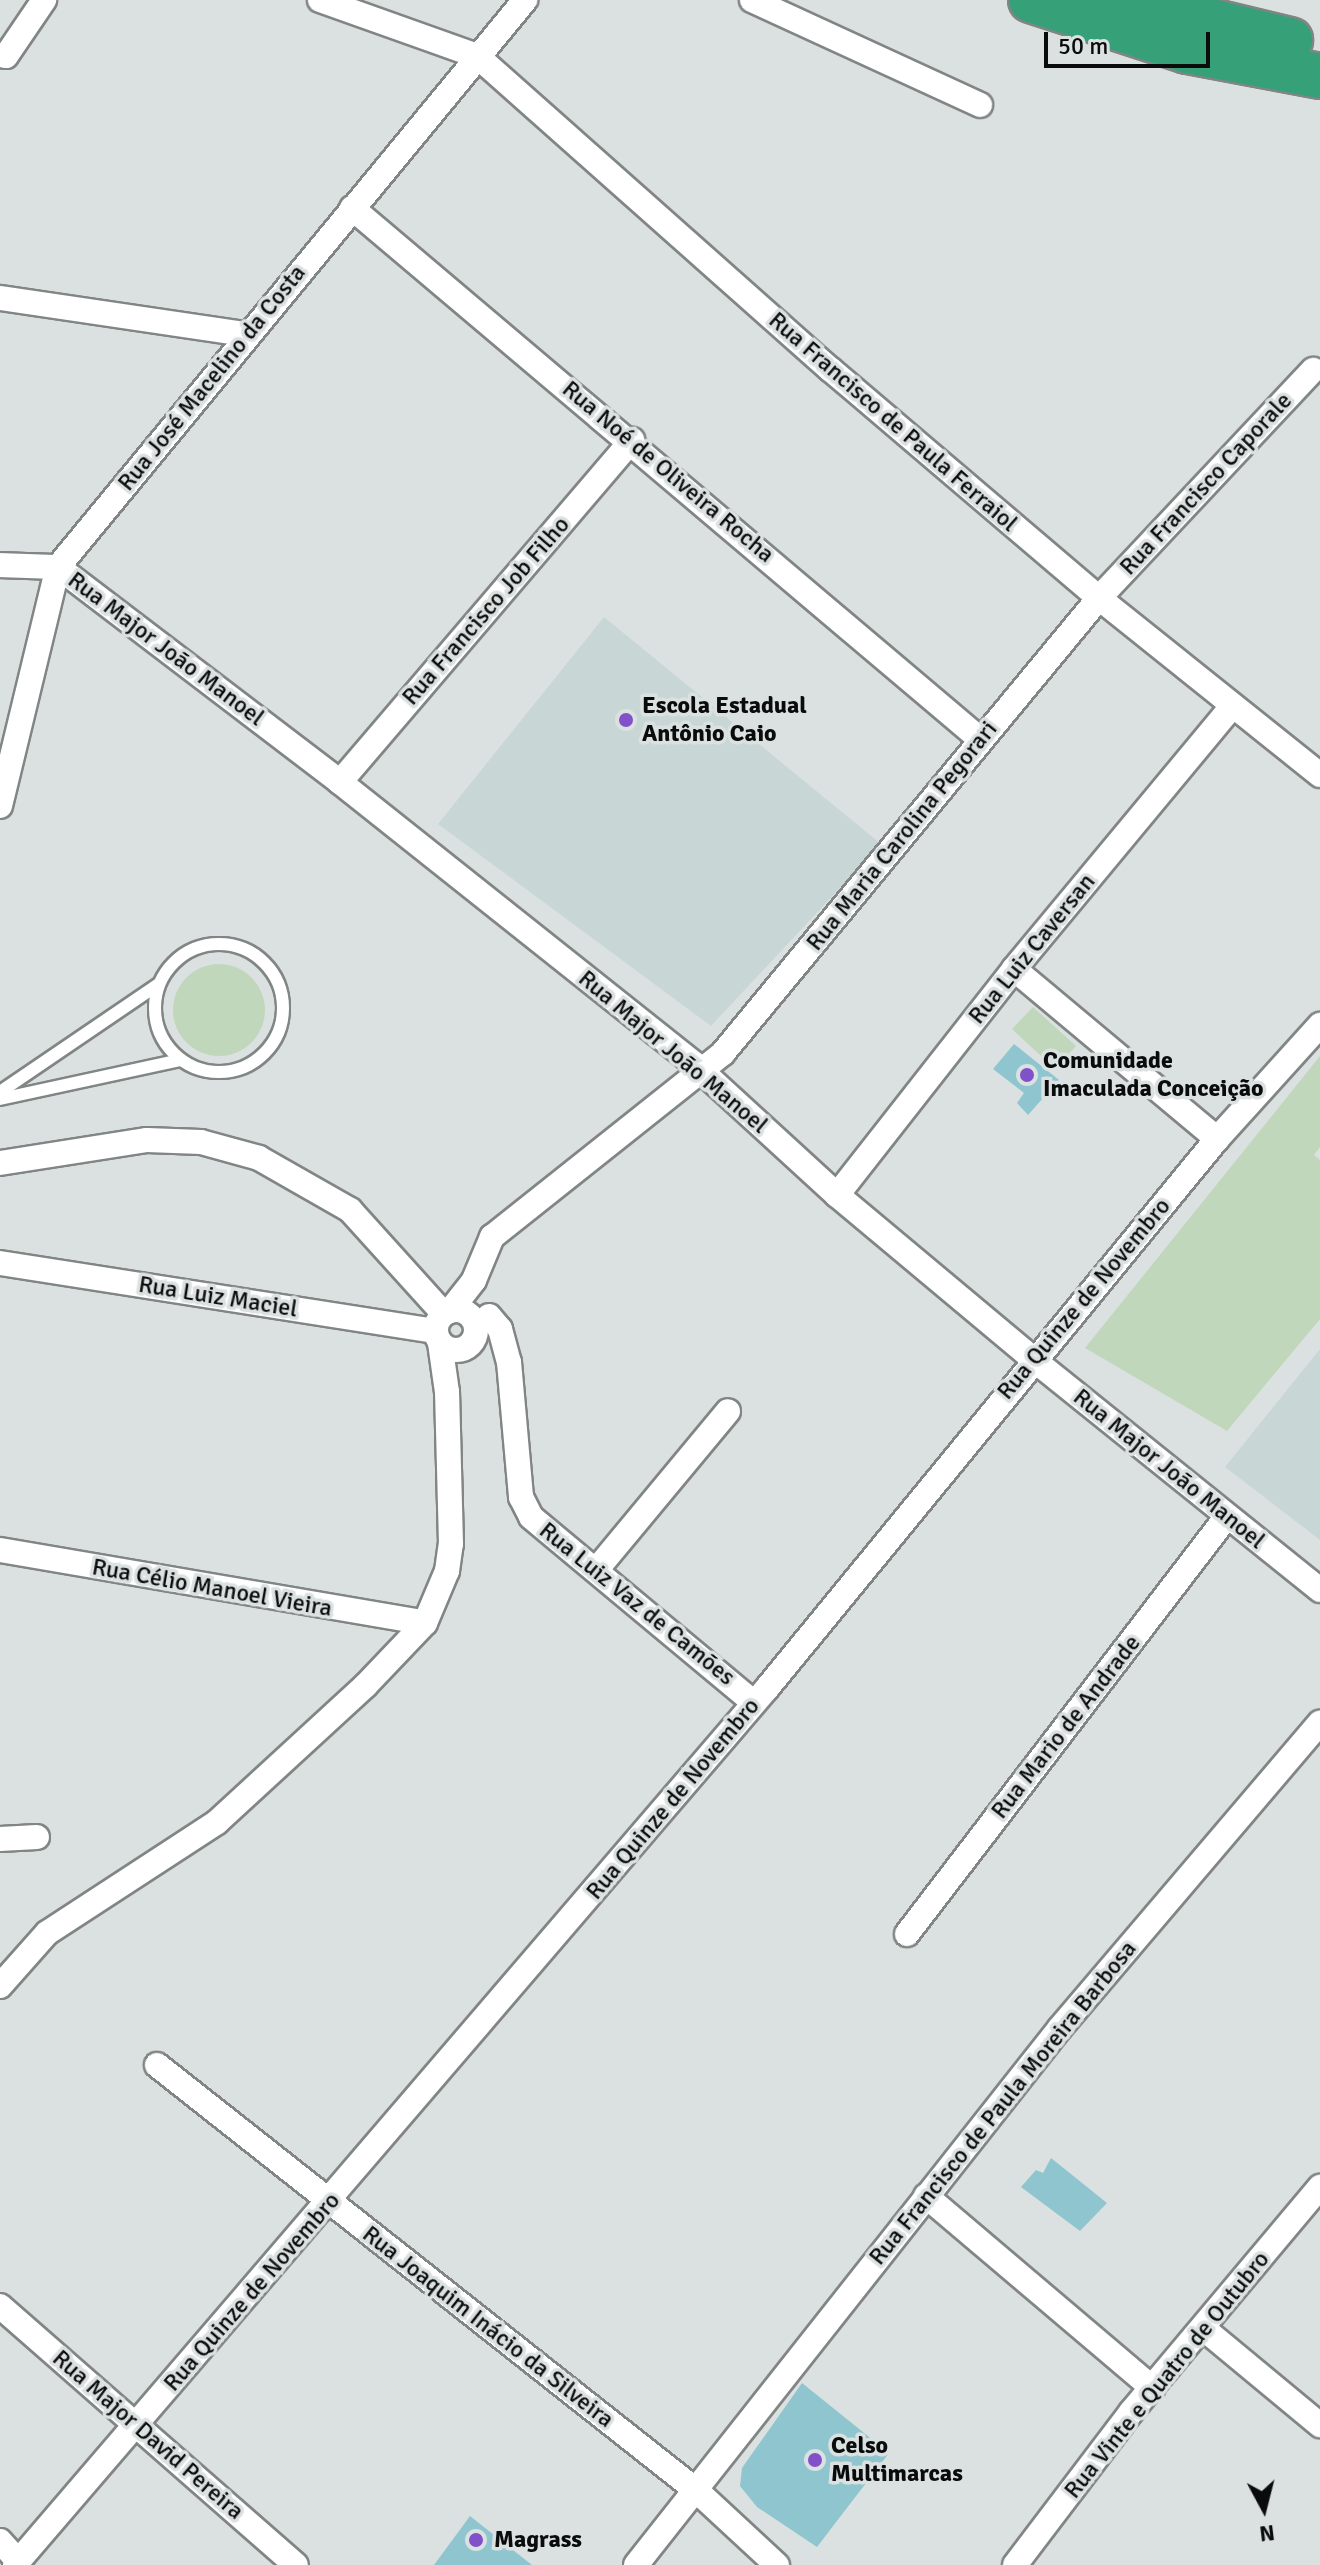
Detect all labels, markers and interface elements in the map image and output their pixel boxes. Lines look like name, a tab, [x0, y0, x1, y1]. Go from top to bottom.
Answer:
scale bar	[1048, 16, 1214, 66]
text: 50 m	[1058, 31, 1108, 61]
street label: Rua José Macelino da Costa	[112, 259, 312, 497]
street label: Rua Francisco de Paula Ferraiol	[763, 306, 1023, 538]
street label: Rua Noé de Oliveira Rocha	[556, 375, 780, 569]
street label: Rua Francisco Caporale	[1114, 387, 1298, 581]
street label: Rua Francisco Job Filho	[396, 511, 576, 711]
street label: Rua Major João Manoel	[62, 566, 270, 732]
place label: Escola Estadual Antônio Caio	[642, 692, 807, 748]
marker: Escola Estadual Antônio Caio	[617, 711, 635, 729]
street label: Rua Maria Carolina Pegorari	[800, 715, 1004, 957]
street label: Rua Luiz Caversan	[963, 868, 1101, 1030]
street label: Rua Major João Manoel	[572, 964, 774, 1140]
place label: Comunidade Imaculada Conceição	[1043, 1047, 1264, 1103]
marker: Comunidade Imaculada Conceição	[1018, 1066, 1036, 1084]
street label: Rua Quinze de Novembro	[991, 1192, 1177, 1406]
street label: Rua Luiz Maciel	[136, 1270, 300, 1324]
street label: Rua Major João Manoel	[1067, 1383, 1271, 1555]
street label: Rua Luiz Vaz de Camões	[533, 1516, 741, 1692]
street label: Rua Célio Manoel Vieira	[90, 1553, 334, 1623]
street label: Rua Mario de Andrade	[985, 1629, 1147, 1825]
street label: Rua Quinze de Novembro	[580, 1692, 766, 1906]
street label: Rua Francisco de Paula Moreira Barbosa	[863, 1935, 1143, 2271]
street label: Rua Quinze de Novembro	[158, 2187, 346, 2397]
street label: Rua Joaquim Inácio da Silveira	[357, 2220, 619, 2434]
street label: Rua Vinte e Quatro de Outubro	[1058, 2246, 1276, 2504]
street label: Rua Major David Pereira	[46, 2344, 250, 2526]
place label: Celso Multimarcas	[831, 2432, 963, 2488]
marker: Celso Multimarcas	[806, 2451, 824, 2469]
north arrow	[1224, 2469, 1304, 2549]
text: N	[1258, 2519, 1276, 2548]
place label: Magrass	[494, 2526, 582, 2554]
marker: Magrass	[465, 2529, 487, 2551]

